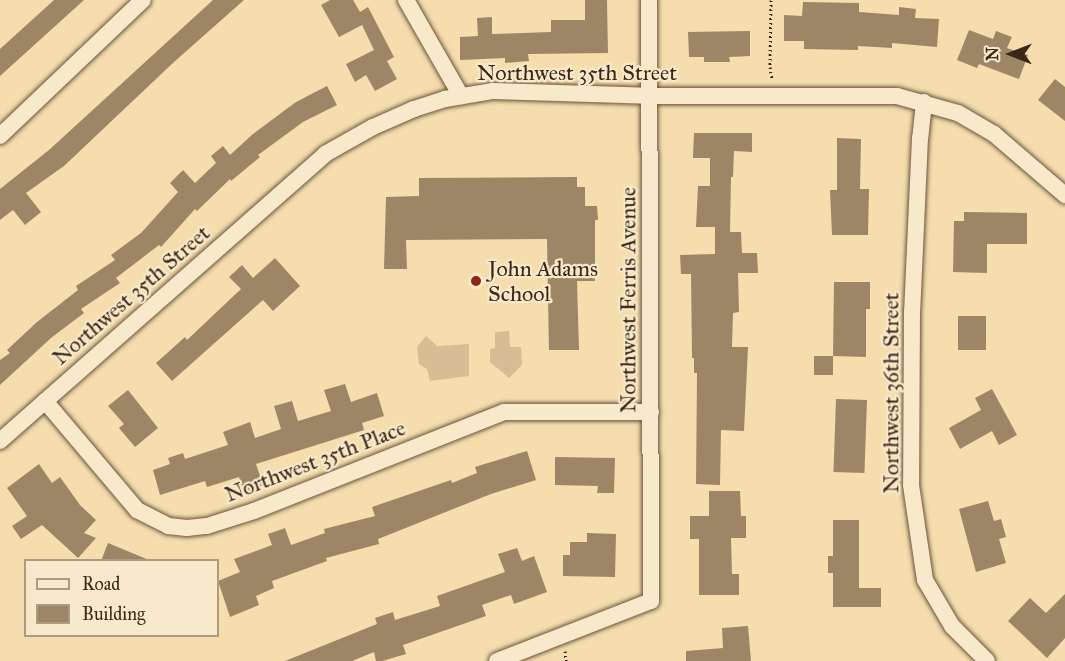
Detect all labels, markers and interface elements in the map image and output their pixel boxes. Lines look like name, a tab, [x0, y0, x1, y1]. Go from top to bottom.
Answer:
north arrow	[981, 24, 1041, 84]
text: N	[983, 47, 1002, 61]
street label: Northwest 35th Street	[477, 60, 677, 86]
street label: Northwest Ferris Avenue	[615, 187, 641, 413]
street label: Northwest 35th Street	[47, 219, 215, 371]
place label: John Adams School	[488, 255, 598, 306]
marker: John Adams School	[469, 274, 483, 288]
street label: Northwest 36th Street	[878, 293, 904, 493]
street label: Northwest 35th Place	[221, 414, 409, 508]
legend	[24, 559, 219, 637]
text: Road	[82, 573, 120, 595]
text: Building	[82, 603, 145, 625]

